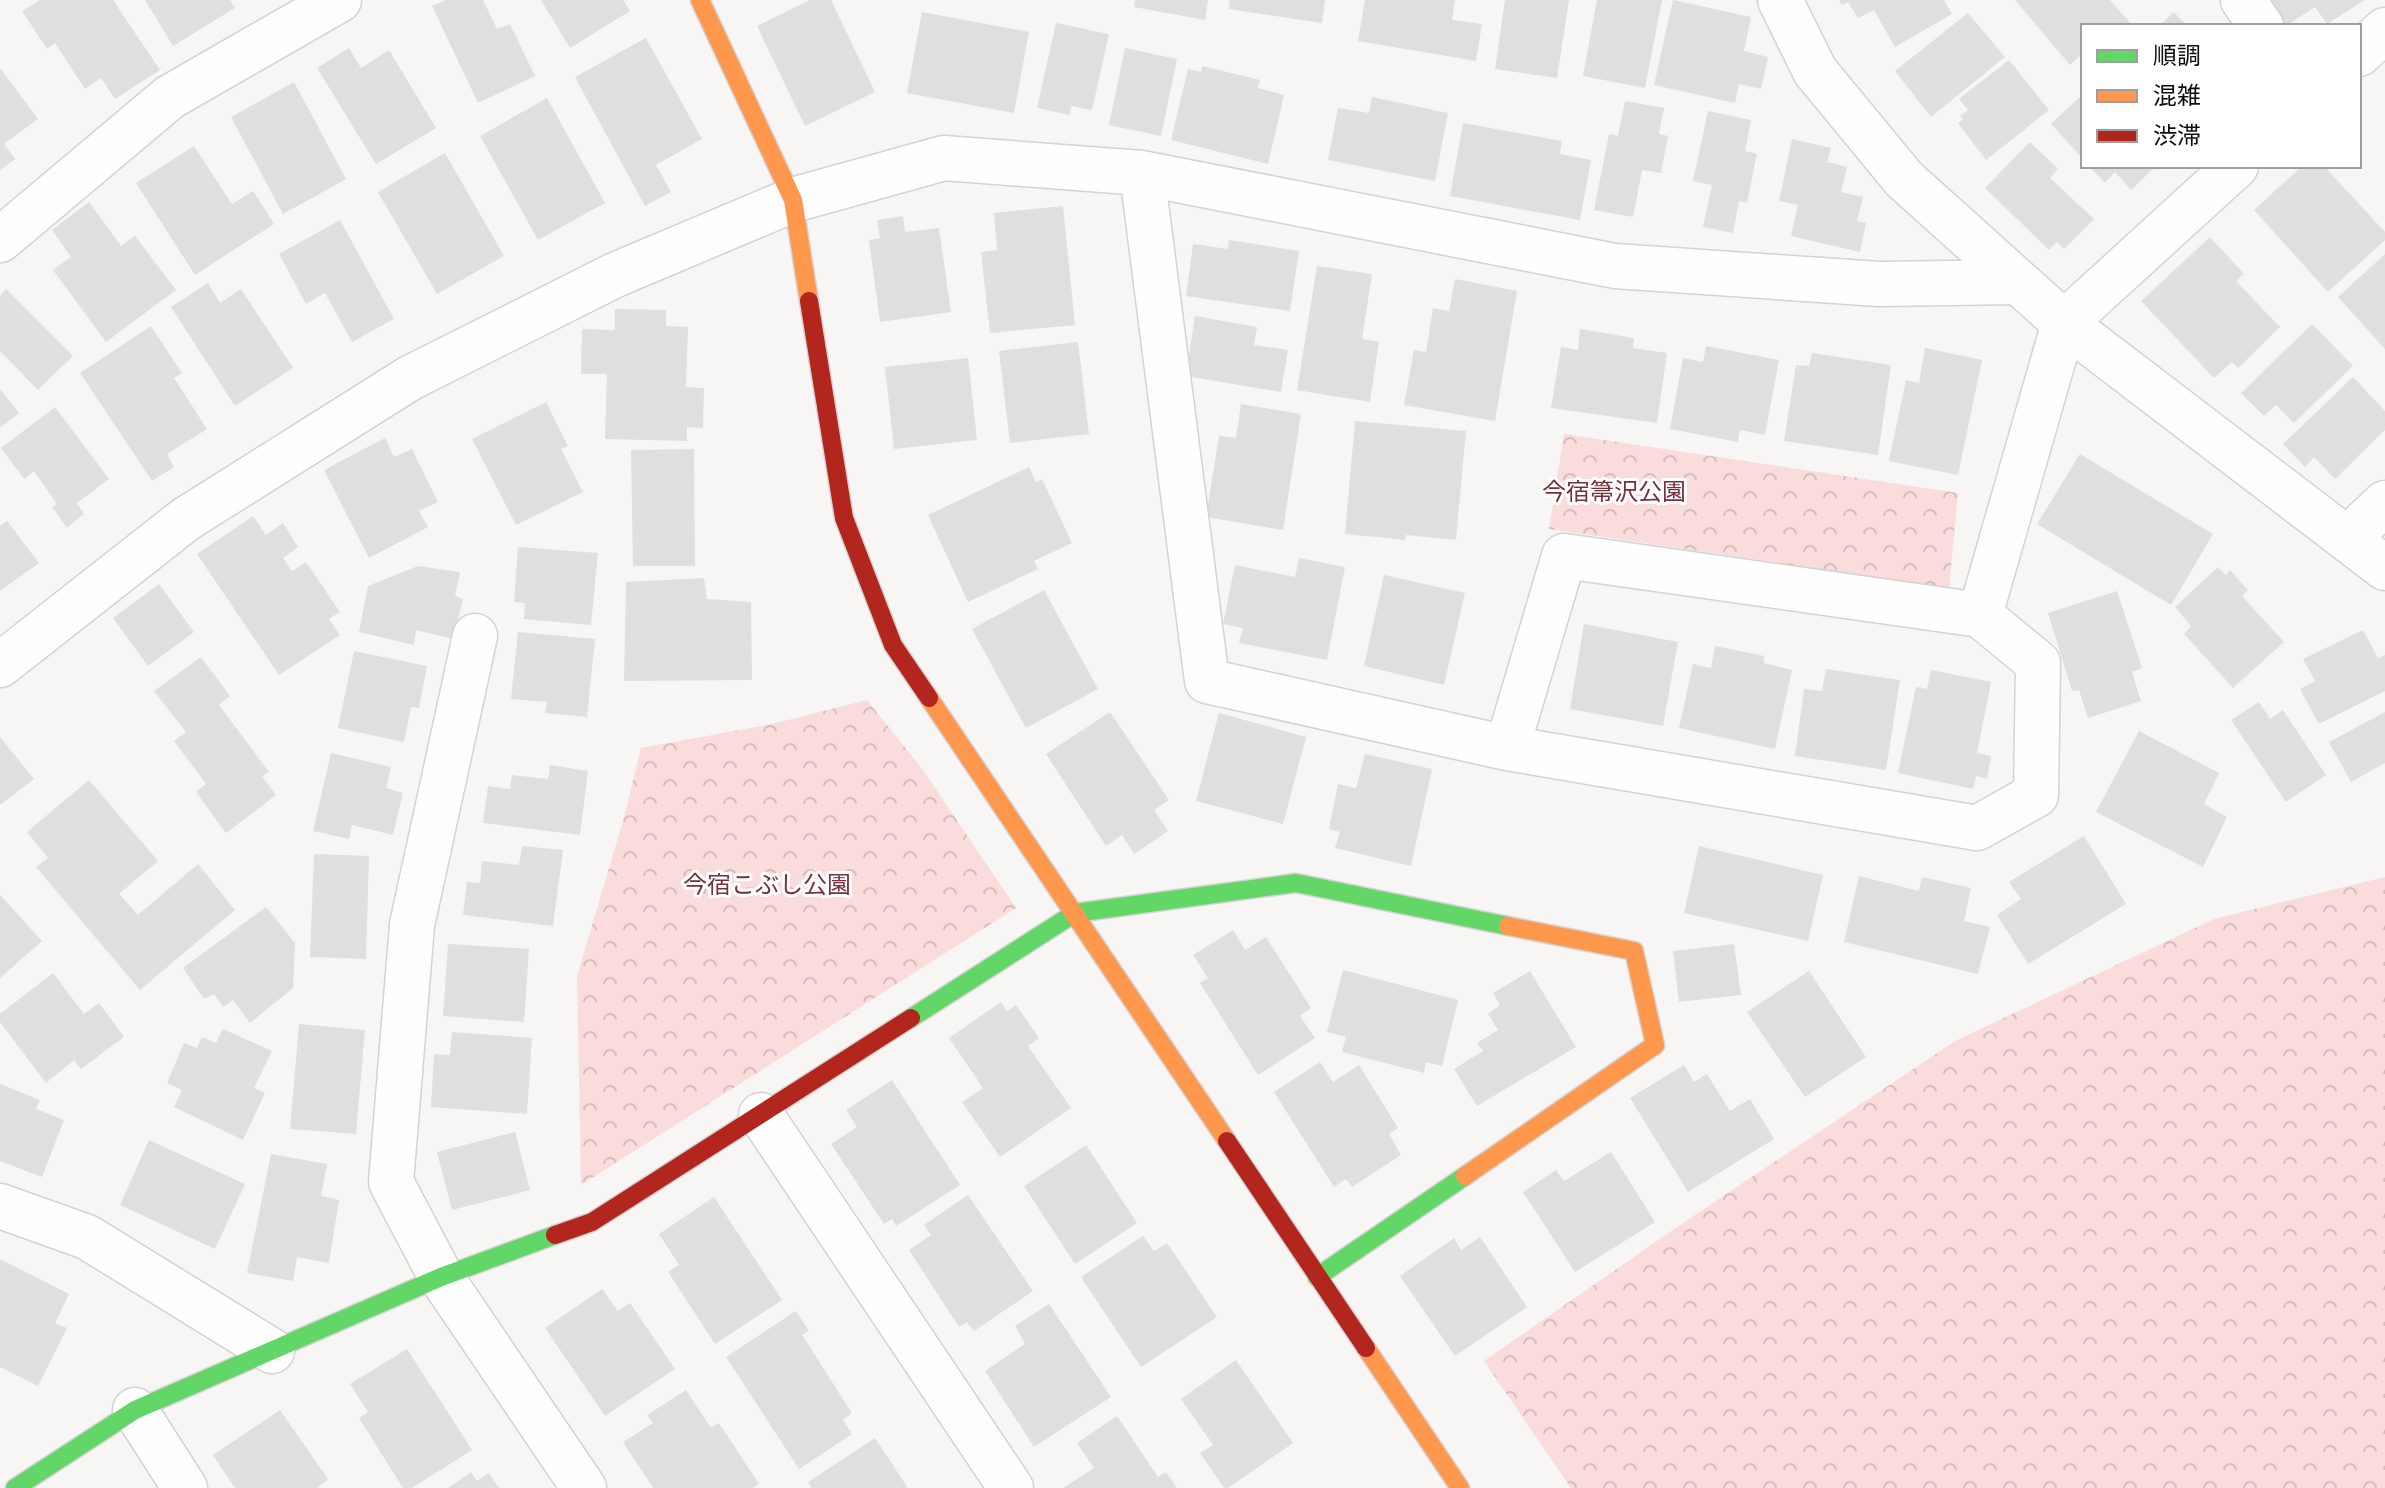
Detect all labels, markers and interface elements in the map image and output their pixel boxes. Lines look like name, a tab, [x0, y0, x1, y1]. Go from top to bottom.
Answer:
legend	[2081, 24, 2361, 168]
text: 順調	[2153, 38, 2201, 71]
text: 混雑	[2153, 78, 2201, 111]
text: 渋滞	[2153, 118, 2201, 151]
park label: 今宿箒沢公園	[1542, 474, 1686, 507]
park label: 今宿こぶし公園	[683, 867, 851, 900]

